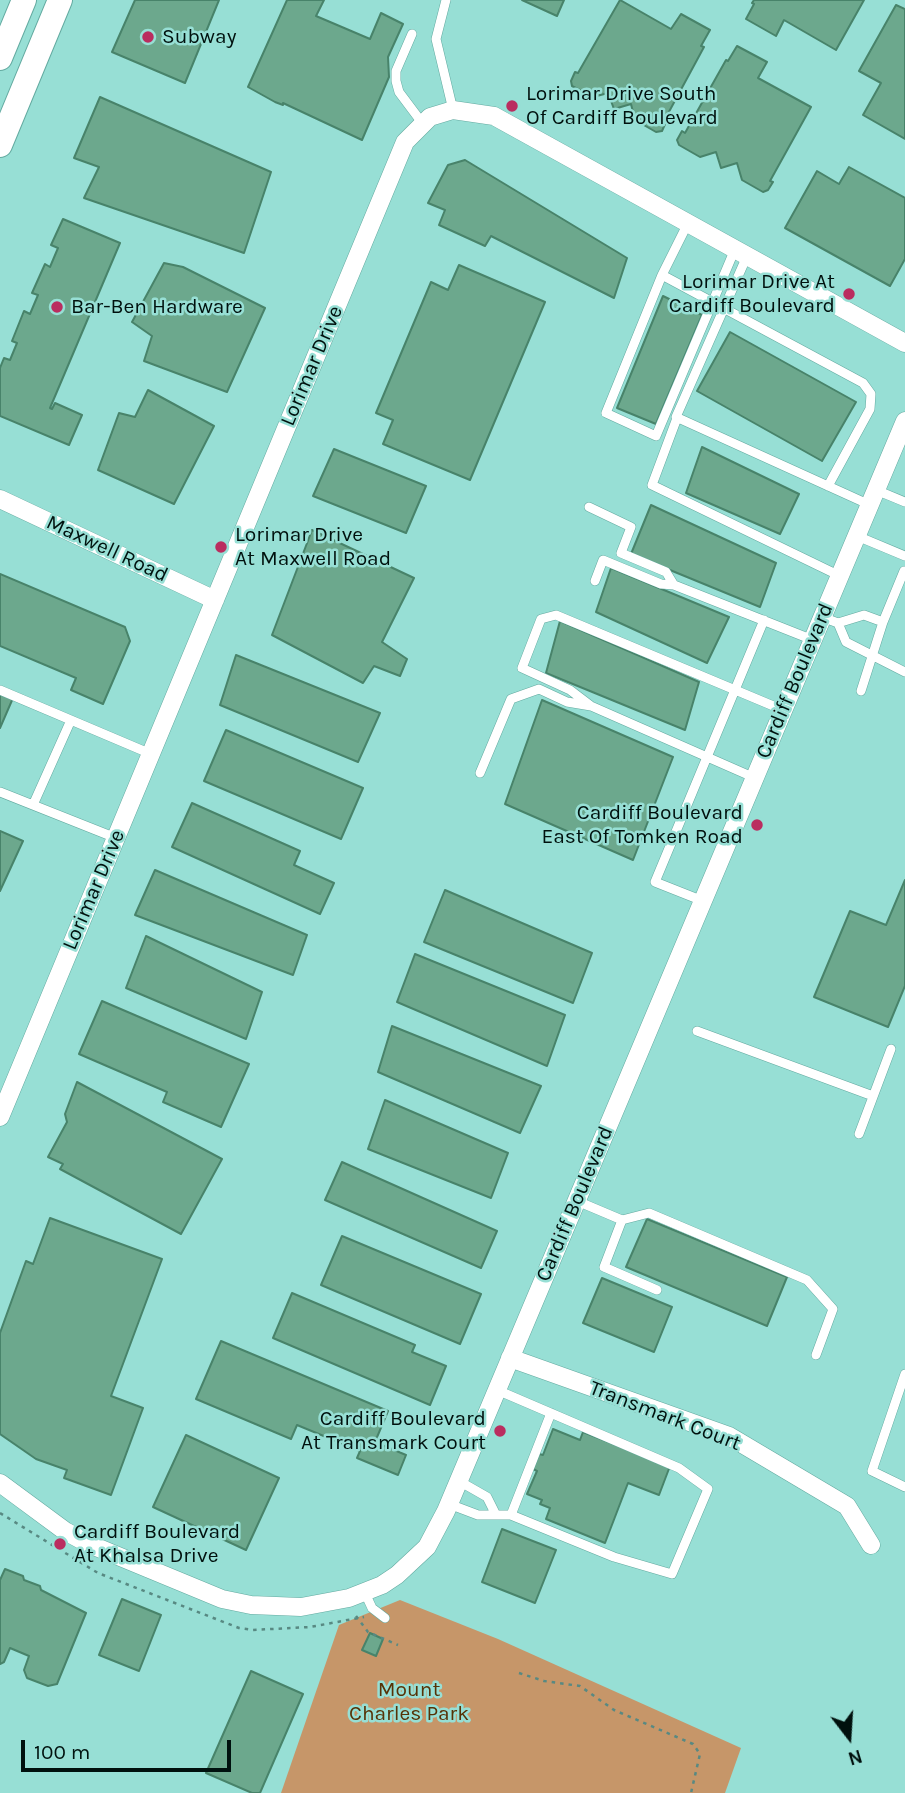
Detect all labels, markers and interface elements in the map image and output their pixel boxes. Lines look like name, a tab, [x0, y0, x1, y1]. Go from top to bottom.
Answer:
place label: Subway	[162, 24, 236, 50]
marker: Subway	[140, 29, 156, 45]
place label: Lorimar Drive South Of Cardiff Boulevard	[526, 81, 718, 131]
marker: Lorimar Drive South Of Cardiff Boulevard	[504, 98, 520, 114]
place label: Lorimar Drive At Cardiff Boulevard	[669, 269, 835, 319]
marker: Lorimar Drive At Cardiff Boulevard	[841, 286, 857, 302]
place label: Bar-Ben Hardware	[71, 294, 243, 320]
marker: Bar-Ben Hardware	[49, 299, 65, 315]
street label: Lorimar Drive	[275, 302, 349, 430]
street label: Maxwell Road	[42, 510, 172, 588]
place label: Lorimar Drive At Maxwell Road	[235, 522, 391, 572]
marker: Lorimar Drive At Maxwell Road	[213, 539, 229, 555]
street label: Cardiff Boulevard	[751, 600, 839, 762]
place label: Cardiff Boulevard East Of Tomken Road	[541, 800, 743, 850]
marker: Cardiff Boulevard East Of Tomken Road	[749, 817, 765, 833]
street label: Lorimar Drive	[57, 826, 131, 954]
street label: Cardiff Boulevard	[531, 1123, 619, 1285]
street label: Transmark Court	[586, 1376, 744, 1456]
place label: Cardiff Boulevard At Transmark Court	[301, 1406, 486, 1456]
marker: Cardiff Boulevard At Transmark Court	[492, 1423, 508, 1439]
place label: Cardiff Boulevard At Khalsa Drive	[74, 1519, 240, 1569]
marker: Cardiff Boulevard At Khalsa Drive	[52, 1536, 68, 1552]
park label: Mount Charles Park	[349, 1677, 469, 1727]
north arrow	[814, 1702, 884, 1772]
scale bar	[24, 1727, 234, 1771]
text: 100 m	[34, 1740, 91, 1764]
text: N	[845, 1745, 865, 1770]

